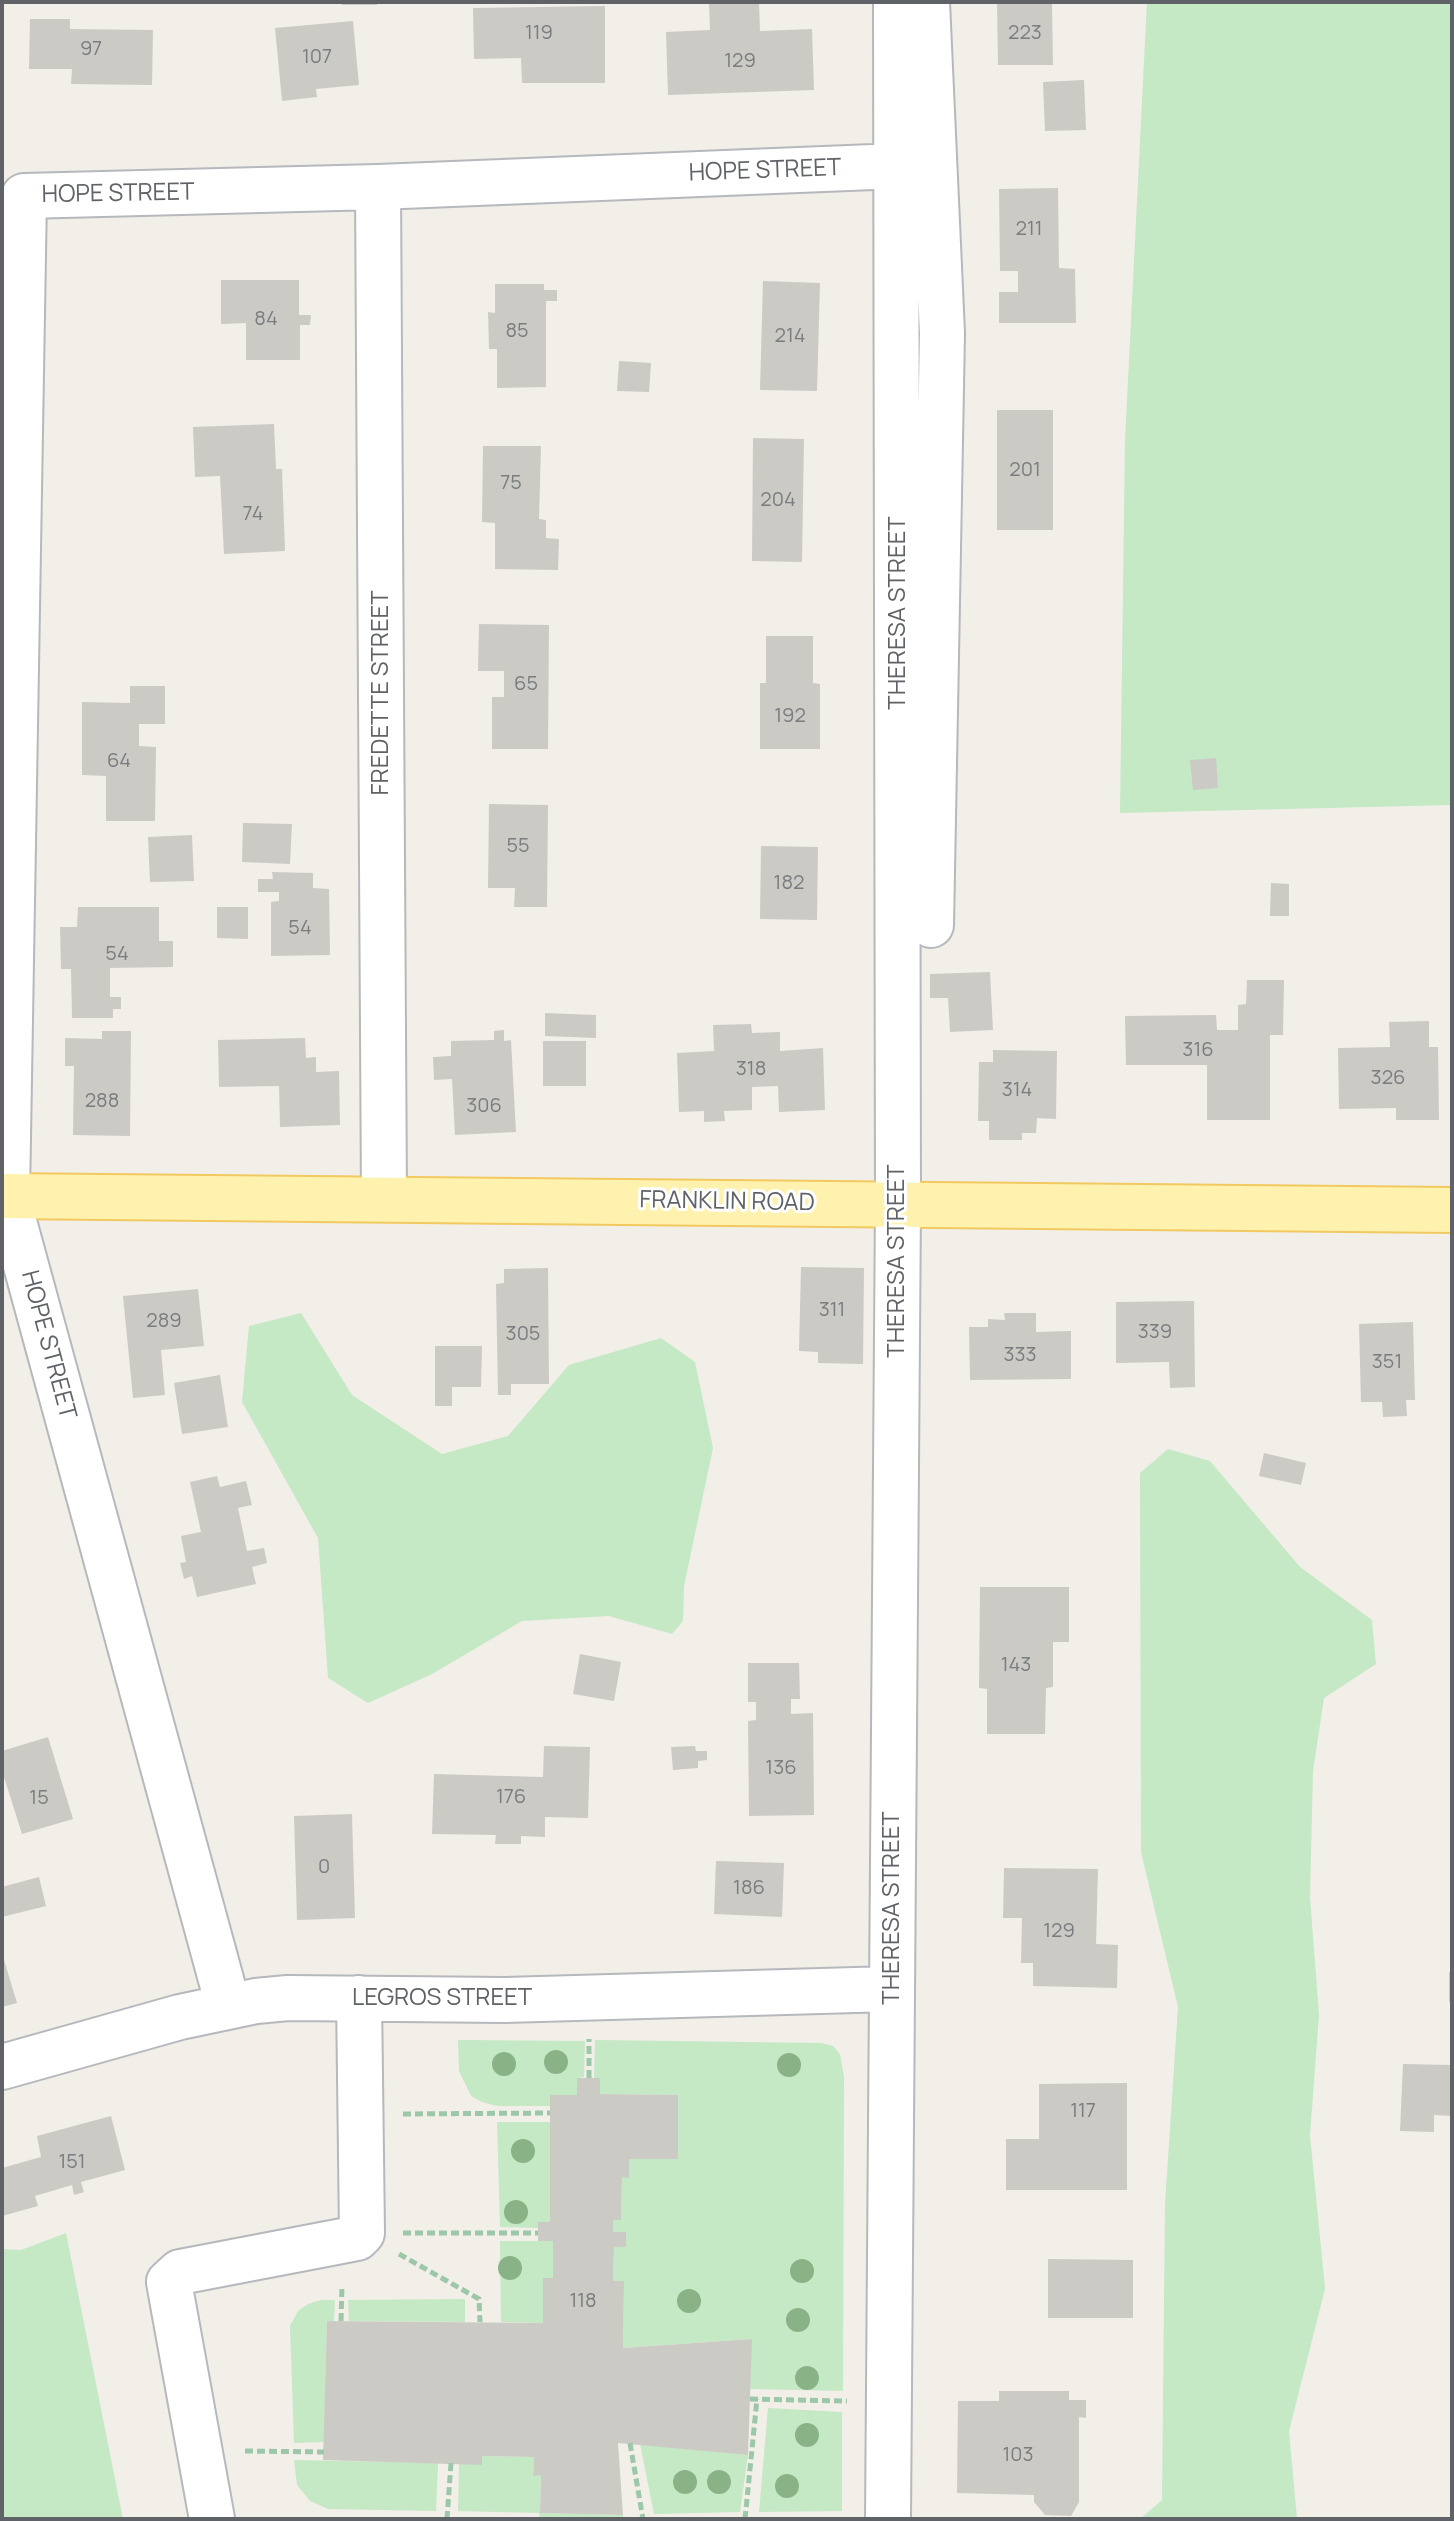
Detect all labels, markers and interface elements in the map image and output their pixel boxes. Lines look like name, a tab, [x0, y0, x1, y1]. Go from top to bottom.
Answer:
house number: 119	[525, 21, 553, 45]
house number: 223	[1008, 21, 1042, 45]
house number: 97	[80, 37, 102, 61]
house number: 107	[302, 45, 332, 69]
house number: 129	[724, 49, 756, 73]
street label: HOPE STREET	[688, 154, 842, 188]
street label: HOPE STREET	[41, 178, 195, 210]
house number: 211	[1016, 217, 1042, 241]
house number: 84	[254, 307, 278, 331]
house number: 85	[505, 319, 529, 343]
house number: 214	[775, 324, 805, 348]
house number: 201	[1009, 458, 1041, 482]
house number: 75	[500, 471, 522, 495]
house number: 204	[760, 488, 796, 512]
house number: 74	[242, 502, 264, 526]
street label: THERESA STREET	[884, 516, 912, 710]
street label: FREDETTE STREET	[367, 590, 395, 796]
house number: 65	[514, 672, 538, 696]
house number: 192	[774, 704, 806, 728]
house number: 64	[107, 749, 131, 773]
house number: 55	[506, 834, 530, 858]
house number: 182	[774, 871, 804, 895]
house number: 54	[288, 916, 312, 940]
house number: 54	[105, 942, 129, 966]
house number: 316	[1182, 1038, 1214, 1062]
house number: 318	[736, 1057, 766, 1081]
house number: 326	[1371, 1066, 1405, 1090]
house number: 314	[1002, 1078, 1032, 1102]
house number: 288	[85, 1089, 119, 1113]
house number: 306	[466, 1094, 502, 1118]
street label: THERESA STREET	[883, 1164, 911, 1358]
street label: FRANKLIN ROAD	[639, 1186, 815, 1218]
street label: HOPE STREET	[14, 1268, 82, 1422]
house number: 311	[819, 1298, 845, 1322]
house number: 289	[146, 1309, 182, 1333]
house number: 339	[1138, 1320, 1172, 1344]
house number: 305	[506, 1322, 540, 1346]
house number: 333	[1003, 1343, 1037, 1367]
house number: 351	[1372, 1350, 1402, 1374]
house number: 143	[1001, 1653, 1031, 1677]
house number: 136	[765, 1756, 797, 1780]
house number: 176	[496, 1785, 526, 1809]
house number: 15	[29, 1786, 49, 1810]
street label: THERESA STREET	[878, 1811, 906, 2005]
house number: 0	[318, 1855, 330, 1879]
house number: 186	[733, 1876, 765, 1900]
house number: 129	[1043, 1919, 1075, 1943]
street label: LEGROS STREET	[352, 1984, 532, 2012]
house number: 117	[1070, 2099, 1096, 2123]
house number: 151	[58, 2150, 86, 2174]
house number: 118	[569, 2289, 597, 2313]
house number: 103	[1002, 2443, 1034, 2467]

